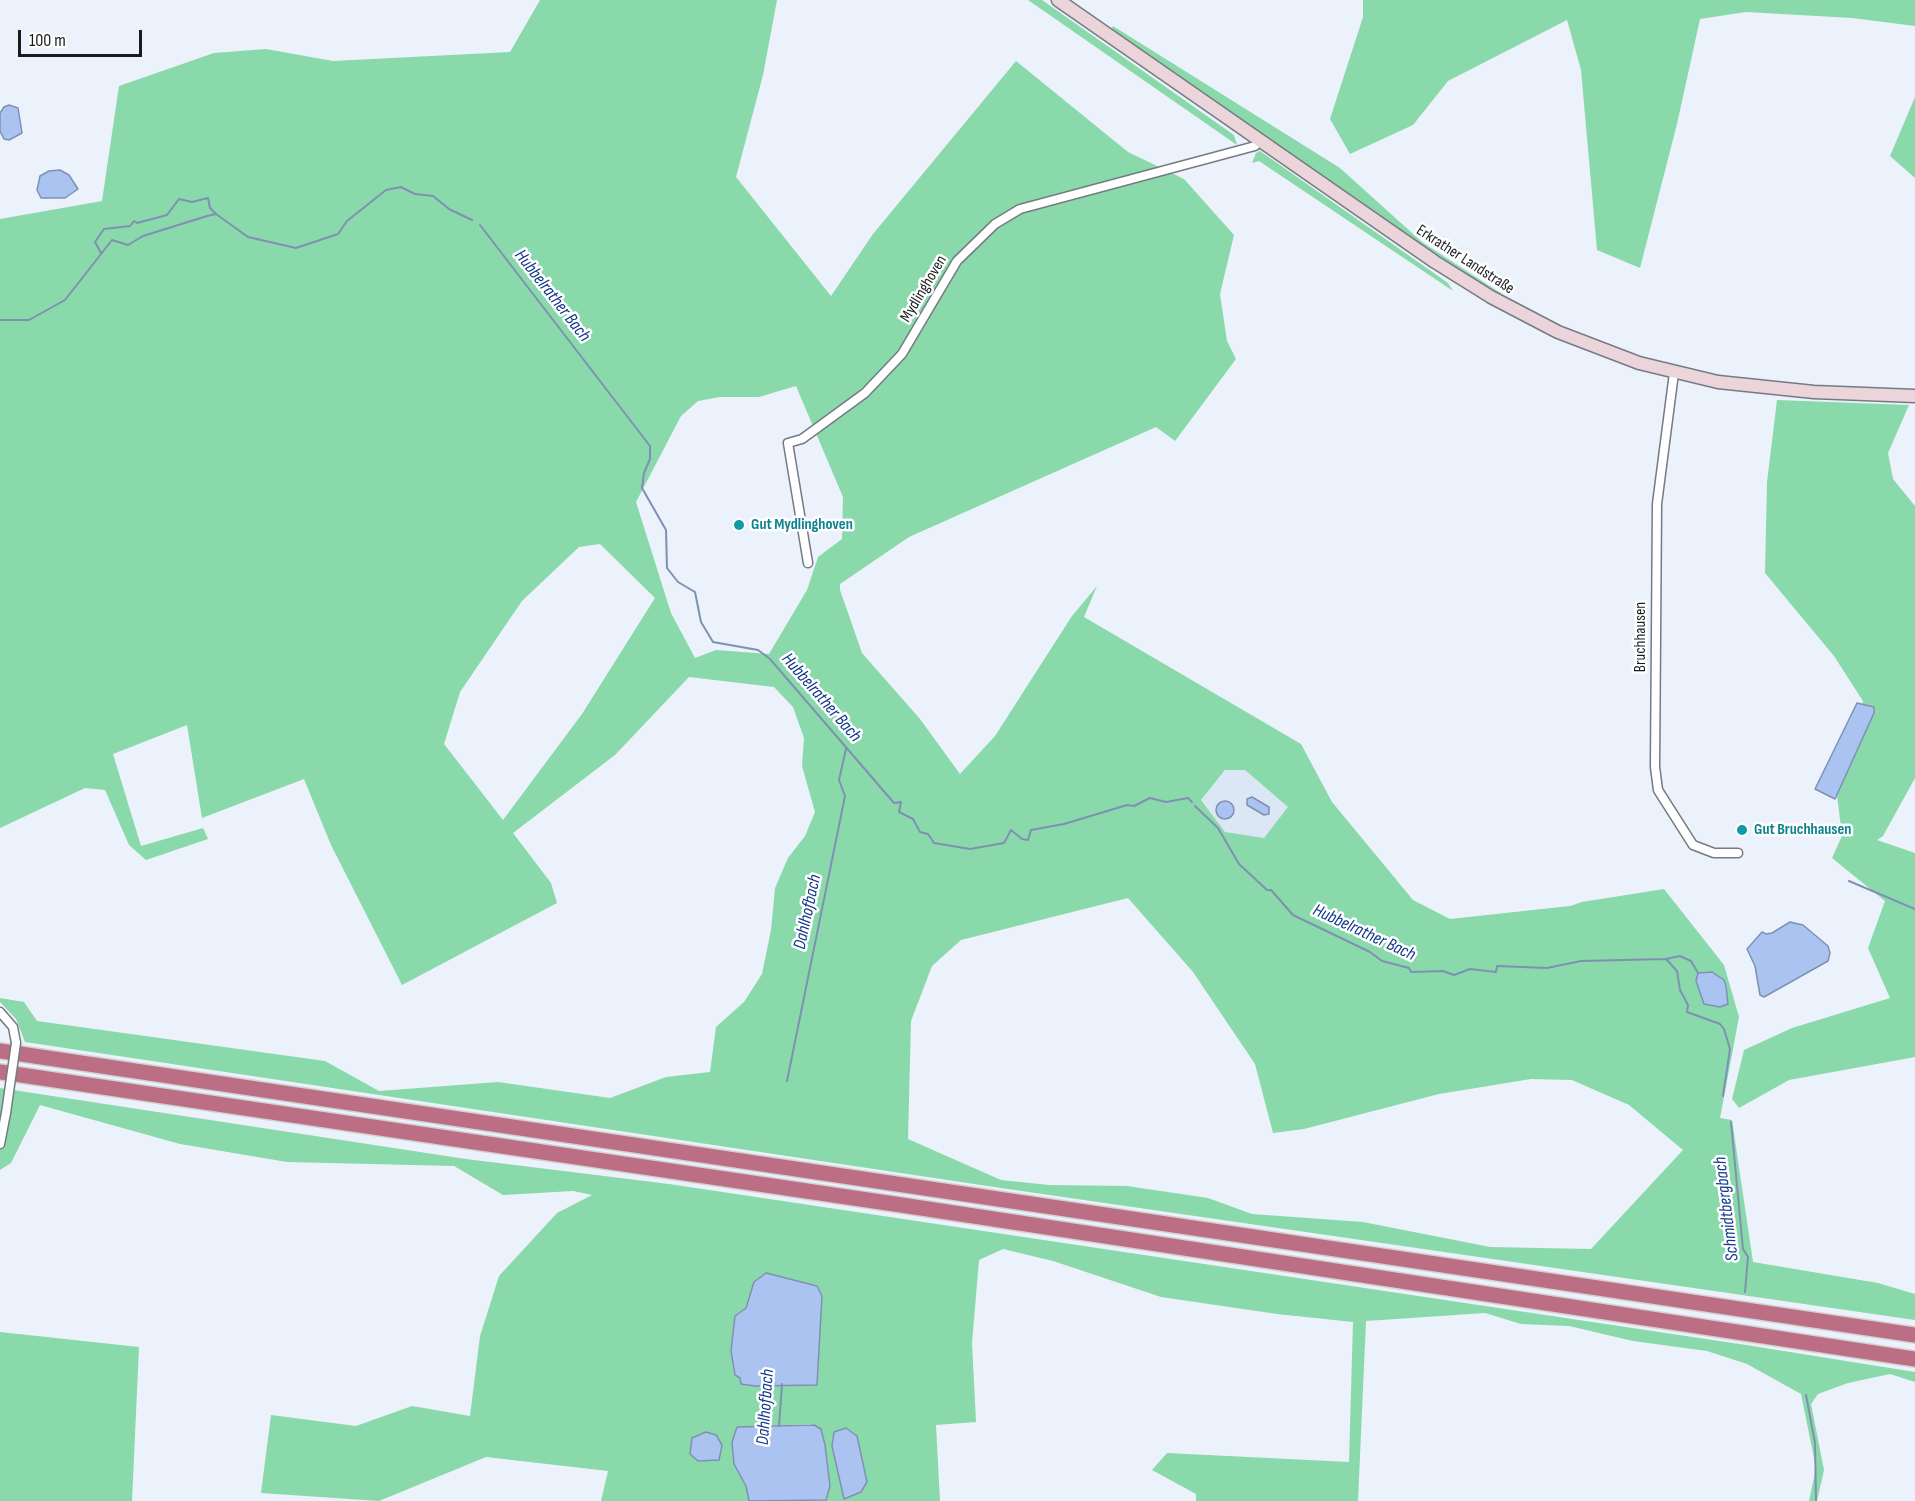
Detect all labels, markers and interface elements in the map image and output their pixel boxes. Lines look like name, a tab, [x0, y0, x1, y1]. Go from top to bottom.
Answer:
scale bar	[21, 18, 146, 56]
text: 100 m	[29, 30, 66, 51]
street label: Erkrather Landstraße	[1412, 221, 1518, 299]
water label: Hubbelrather Bach	[509, 246, 595, 346]
street label: Mydlinghoven	[897, 252, 951, 326]
place label: Gut Mydlinghoven	[751, 515, 853, 535]
marker: Gut Mydlinghoven	[732, 518, 746, 532]
street label: Bruchhausen	[1631, 602, 1651, 672]
water label: Hubbelrather Bach	[776, 649, 866, 747]
place label: Gut Bruchhausen	[1754, 820, 1851, 840]
marker: Gut Bruchhausen	[1735, 823, 1749, 837]
water label: Dahlhofbach	[790, 873, 826, 951]
water label: Hubbelrather Bach	[1309, 900, 1419, 966]
water label: Schmidtbergbach	[1710, 1156, 1744, 1262]
water label: Dahlhofbach	[753, 1368, 779, 1446]

